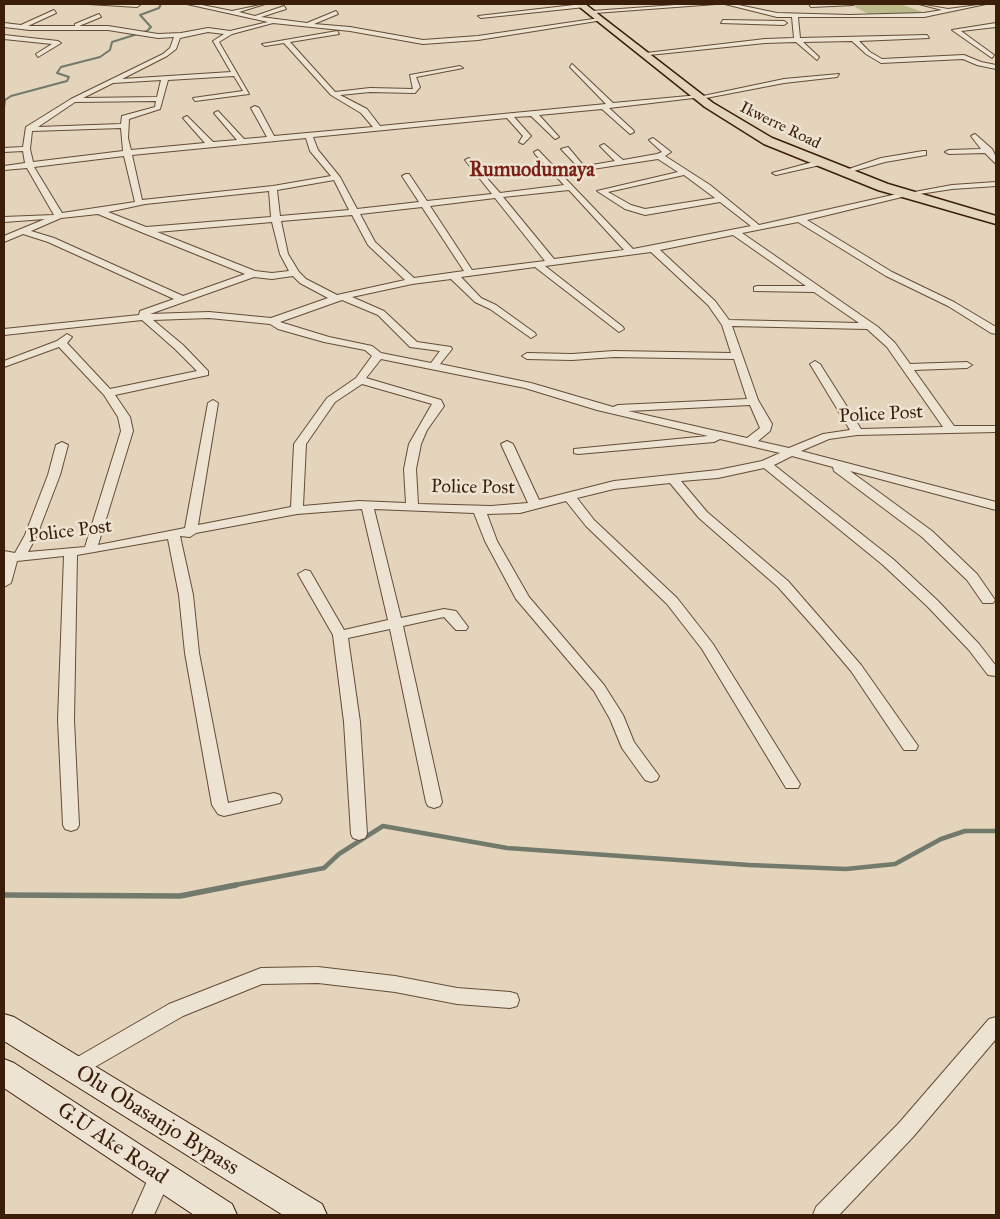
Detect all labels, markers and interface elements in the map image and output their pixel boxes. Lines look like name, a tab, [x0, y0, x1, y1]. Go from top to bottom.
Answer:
street label: Ikwerre Road	[737, 98, 823, 154]
district label: Rumuodumaya	[469, 159, 595, 183]
street label: Police Post	[838, 401, 924, 429]
street label: Police Post	[431, 476, 515, 500]
street label: Police Post	[27, 516, 113, 548]
street label: Olu Obasanjo Bypass	[71, 1060, 243, 1182]
street label: G.U Ake Road	[52, 1097, 172, 1191]

